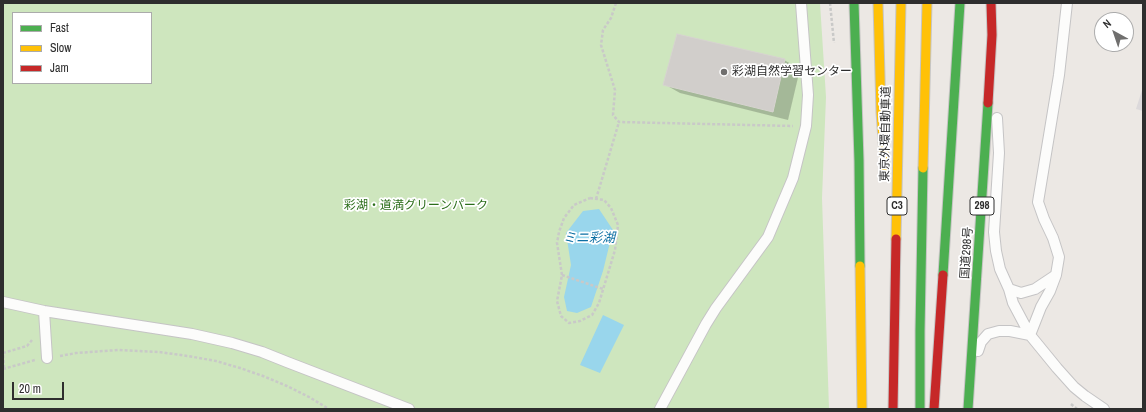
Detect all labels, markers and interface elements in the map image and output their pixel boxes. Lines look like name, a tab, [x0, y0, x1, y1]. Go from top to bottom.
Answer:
legend	[12, 12, 152, 84]
north arrow	[1094, 12, 1134, 52]
text: N	[1100, 16, 1114, 31]
text: Fast	[50, 20, 69, 36]
text: Slow	[50, 40, 71, 56]
text: Jam	[50, 60, 69, 76]
place label: 彩湖自然学習センター	[732, 65, 852, 79]
marker: 彩湖自然学習センター	[719, 67, 729, 77]
street label: 東京外環自動車道	[878, 86, 894, 182]
road number: C3	[887, 197, 907, 215]
road number: 298	[970, 197, 994, 215]
park label: 彩湖・道満グリーンパーク	[344, 199, 488, 213]
street label: 国道298号	[958, 226, 976, 280]
water label: ミニ彩湖	[563, 231, 615, 247]
scale bar	[14, 374, 66, 400]
text: 20 m	[19, 381, 41, 397]

